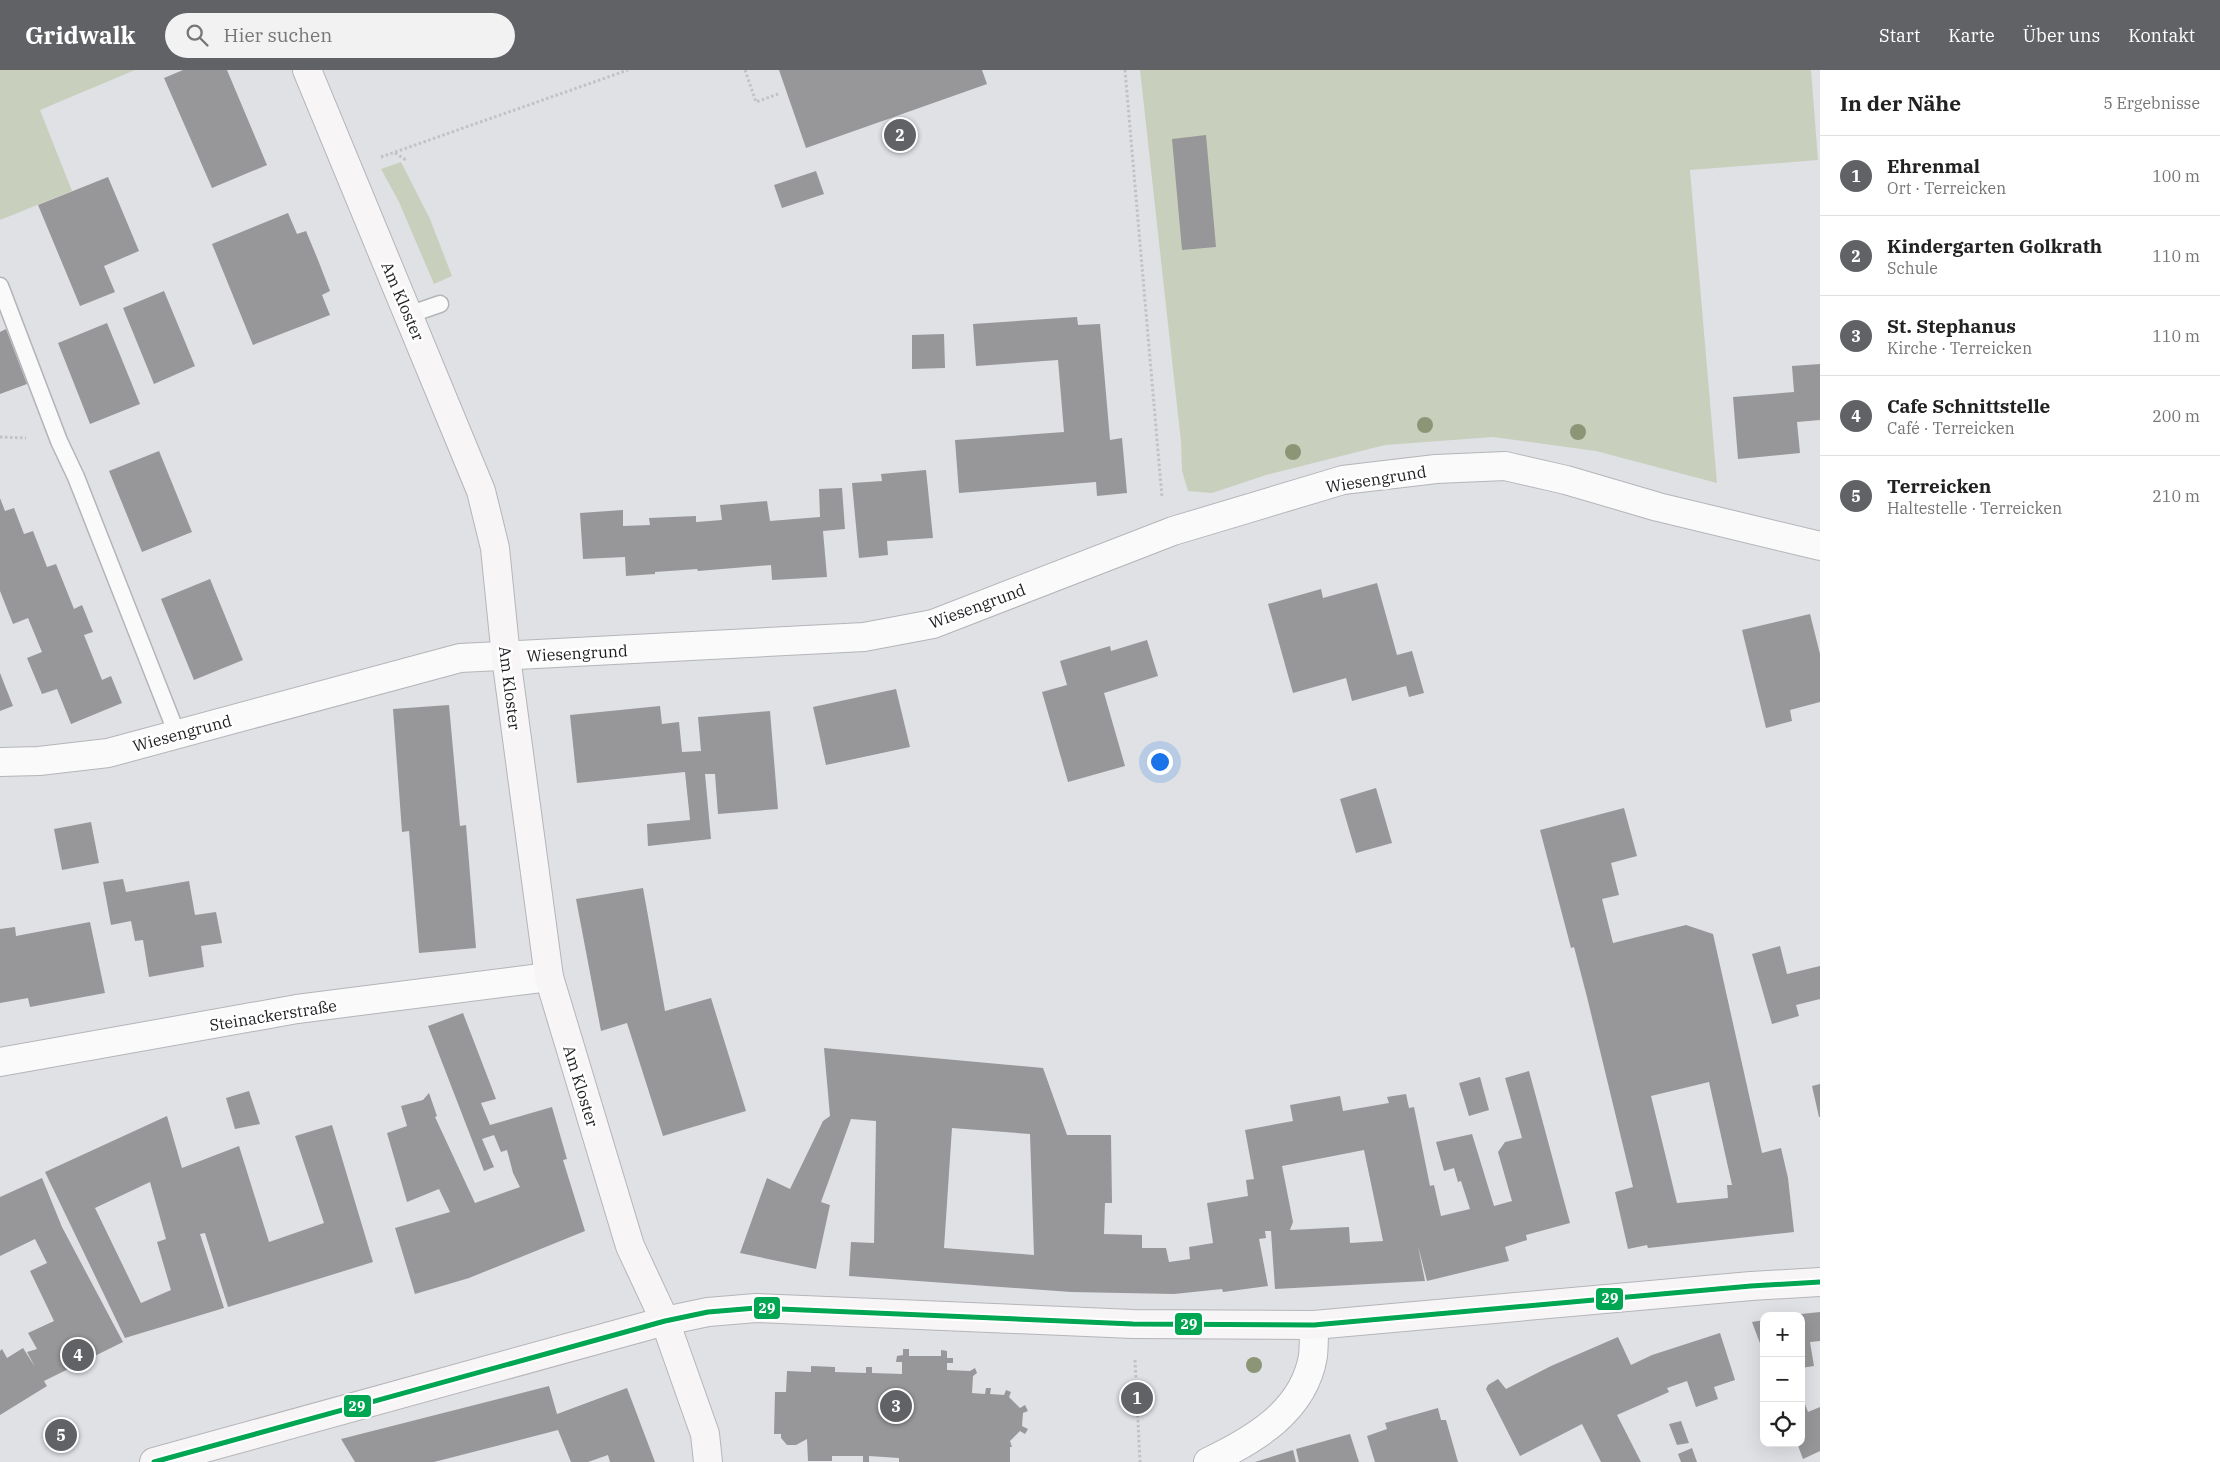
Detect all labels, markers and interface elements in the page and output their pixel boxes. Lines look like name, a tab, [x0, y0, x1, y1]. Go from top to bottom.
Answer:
search box	[165, 13, 515, 58]
text: Gridwalk	[25, 19, 135, 51]
icon: search	[183, 21, 211, 49]
text: Hier suchen	[223, 23, 332, 47]
text: Start	[1879, 24, 1920, 47]
text: Karte	[1948, 24, 1995, 47]
text: Über uns	[2023, 24, 2100, 47]
text: Kontakt	[2128, 24, 2195, 47]
text: In der Nähe	[1840, 89, 1961, 117]
text: 5 Ergebnisse	[2103, 93, 2200, 113]
pin: 2	[884, 116, 916, 154]
text: Ehrenmal	[1887, 154, 1980, 178]
text: 1	[1851, 166, 1861, 186]
text: 100 m	[2152, 166, 2200, 186]
text: Ort · Terreicken	[1887, 178, 2006, 198]
text: Kindergarten Golkrath	[1887, 234, 2102, 258]
text: 2	[1851, 246, 1861, 266]
text: 110 m	[2152, 246, 2200, 266]
street label: Am Kloster	[377, 258, 429, 344]
text: Schule	[1887, 258, 1938, 278]
text: St. Stephanus	[1887, 314, 2016, 338]
text: 3	[1851, 326, 1861, 346]
text: 110 m	[2152, 326, 2200, 346]
text: Kirche · Terreicken	[1887, 338, 2032, 358]
text: Cafe Schnittstelle	[1887, 394, 2050, 418]
text: 4	[1851, 406, 1861, 426]
text: 200 m	[2152, 406, 2200, 426]
text: Café · Terreicken	[1887, 418, 2015, 438]
street label: Wiesengrund	[1324, 461, 1428, 497]
text: Terreicken	[1887, 474, 1991, 498]
text: 5	[1851, 486, 1861, 506]
text: 210 m	[2152, 486, 2200, 506]
text: Haltestelle · Terreicken	[1887, 498, 2062, 518]
street label: Wiesengrund	[926, 579, 1028, 633]
street label: Wiesengrund	[526, 640, 628, 666]
street label: Am Kloster	[495, 645, 525, 731]
street label: Wiesengrund	[130, 710, 234, 756]
your location	[1147, 749, 1173, 775]
street label: Steinackerstraße	[208, 995, 338, 1035]
street label: Am Kloster	[559, 1043, 603, 1129]
line badge: 29	[1595, 1287, 1624, 1311]
text: 29	[1602, 1289, 1618, 1307]
line badge: 29	[753, 1296, 781, 1320]
text: 29	[759, 1299, 775, 1317]
line badge: 29	[1174, 1312, 1203, 1336]
map controls	[1760, 1312, 1805, 1447]
button: +	[1760, 1312, 1805, 1357]
text: 29	[1181, 1315, 1197, 1333]
pin: 4	[62, 1336, 94, 1374]
button: −	[1760, 1357, 1805, 1402]
pin: 1	[1121, 1379, 1153, 1417]
pin: 3	[880, 1387, 912, 1425]
line badge: 29	[343, 1394, 372, 1418]
text: 29	[349, 1397, 365, 1415]
button: locate	[1760, 1402, 1805, 1447]
pin: 5	[45, 1416, 77, 1454]

